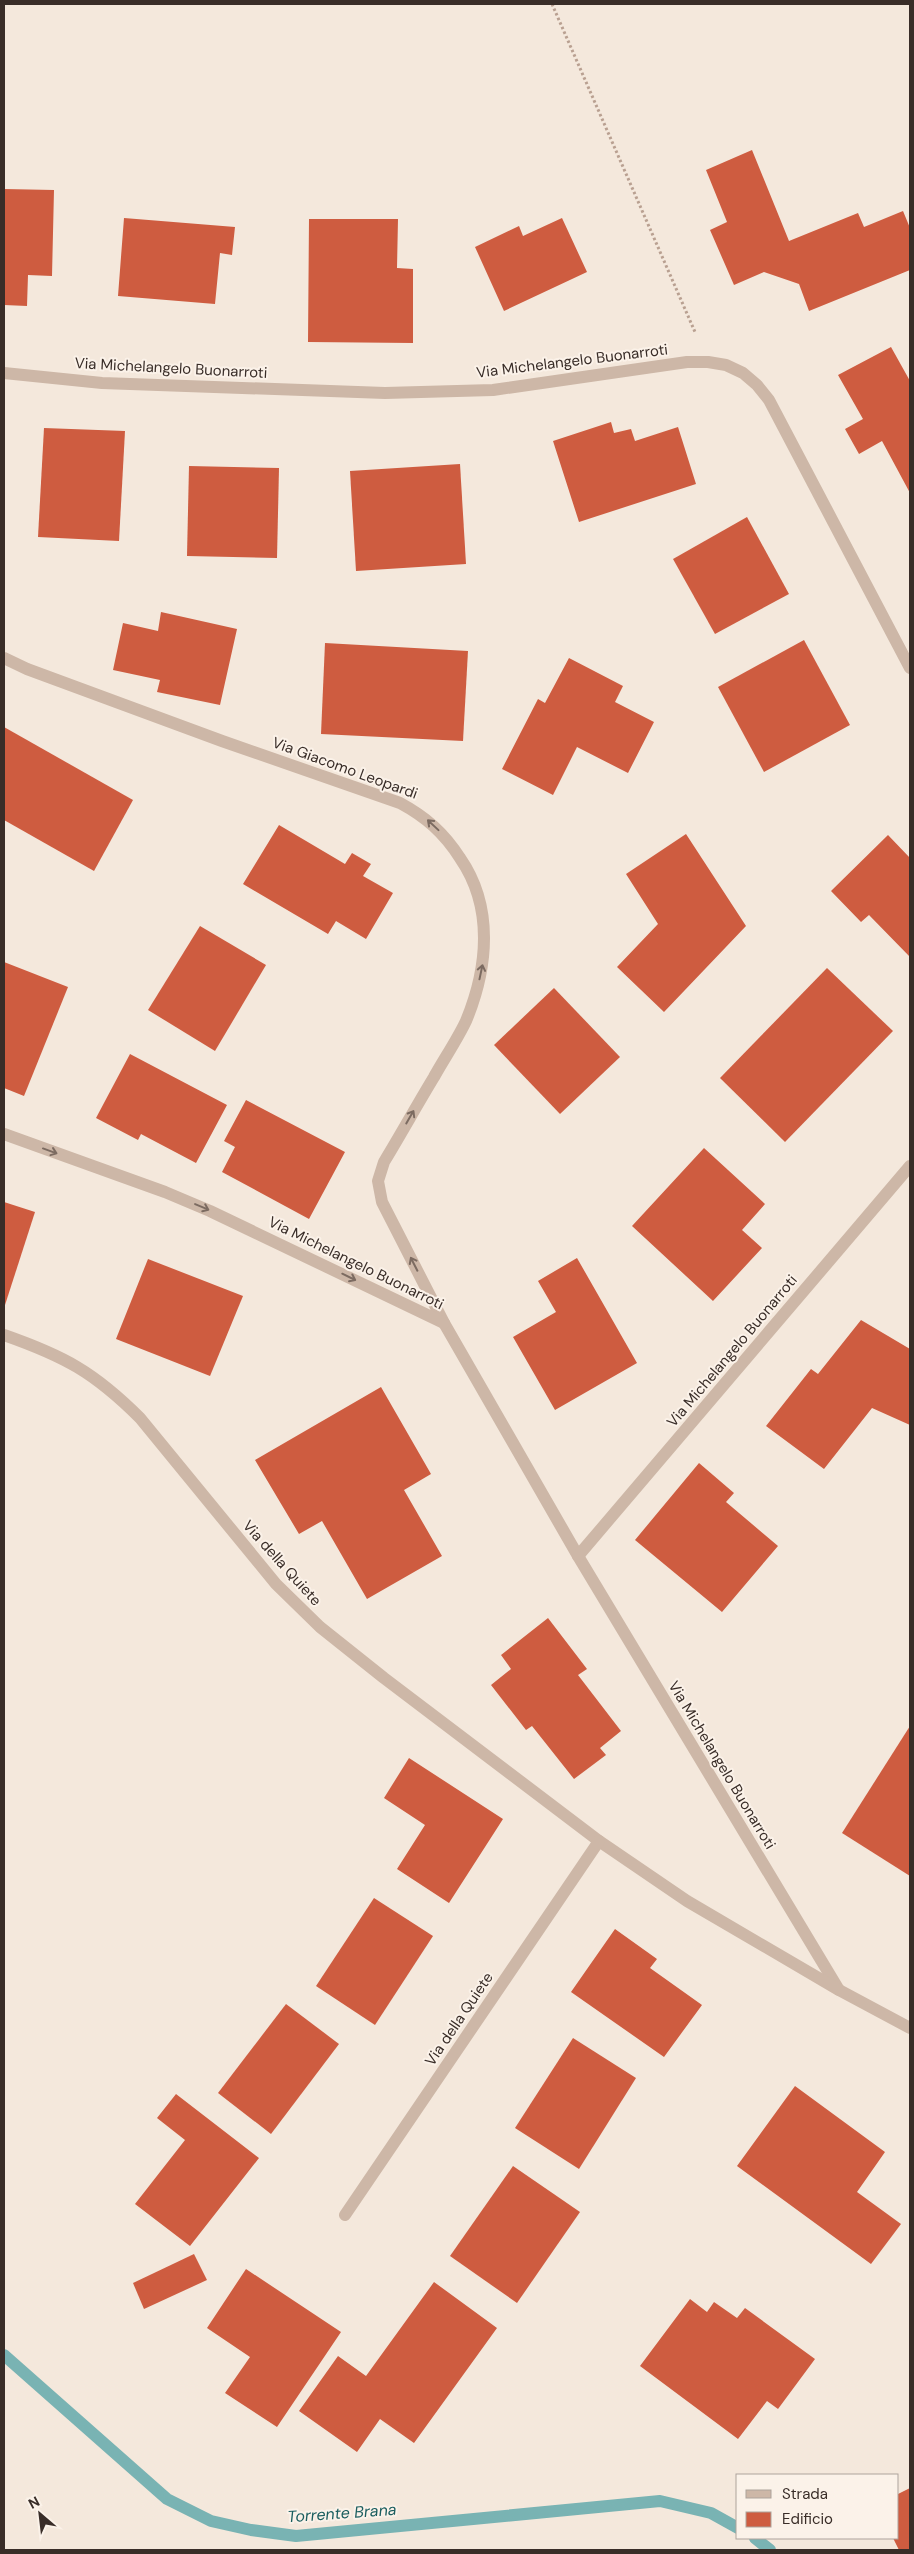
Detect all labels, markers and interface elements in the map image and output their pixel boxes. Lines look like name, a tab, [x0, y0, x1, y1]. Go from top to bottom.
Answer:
street label: Via Michelangelo Buonarroti	[475, 339, 669, 383]
street label: Via Michelangelo Buonarroti	[74, 353, 268, 383]
street label: Via Giacomo Leopardi	[269, 732, 421, 804]
one-way arrow	[427, 819, 439, 831]
one-way arrow	[477, 965, 486, 981]
one-way arrow	[406, 1111, 416, 1125]
one-way arrow	[41, 1147, 57, 1156]
one-way arrow	[194, 1203, 209, 1213]
street label: Via Michelangelo Buonarroti	[265, 1212, 447, 1314]
one-way arrow	[409, 1256, 419, 1271]
street label: Via Michelangelo Buonarroti	[662, 1271, 802, 1431]
one-way arrow	[341, 1273, 356, 1282]
street label: Via della Quiete	[238, 1516, 326, 1610]
street label: Via Michelangelo Buonarroti	[664, 1677, 780, 1853]
street label: Via della Quiete	[420, 1968, 498, 2070]
legend	[736, 2474, 899, 2539]
text: Strada	[782, 2484, 828, 2504]
north arrow	[15, 2489, 65, 2539]
text: N	[25, 2492, 43, 2513]
water label: Torrente Brana	[287, 2499, 397, 2527]
text: Edificio	[782, 2509, 833, 2529]

